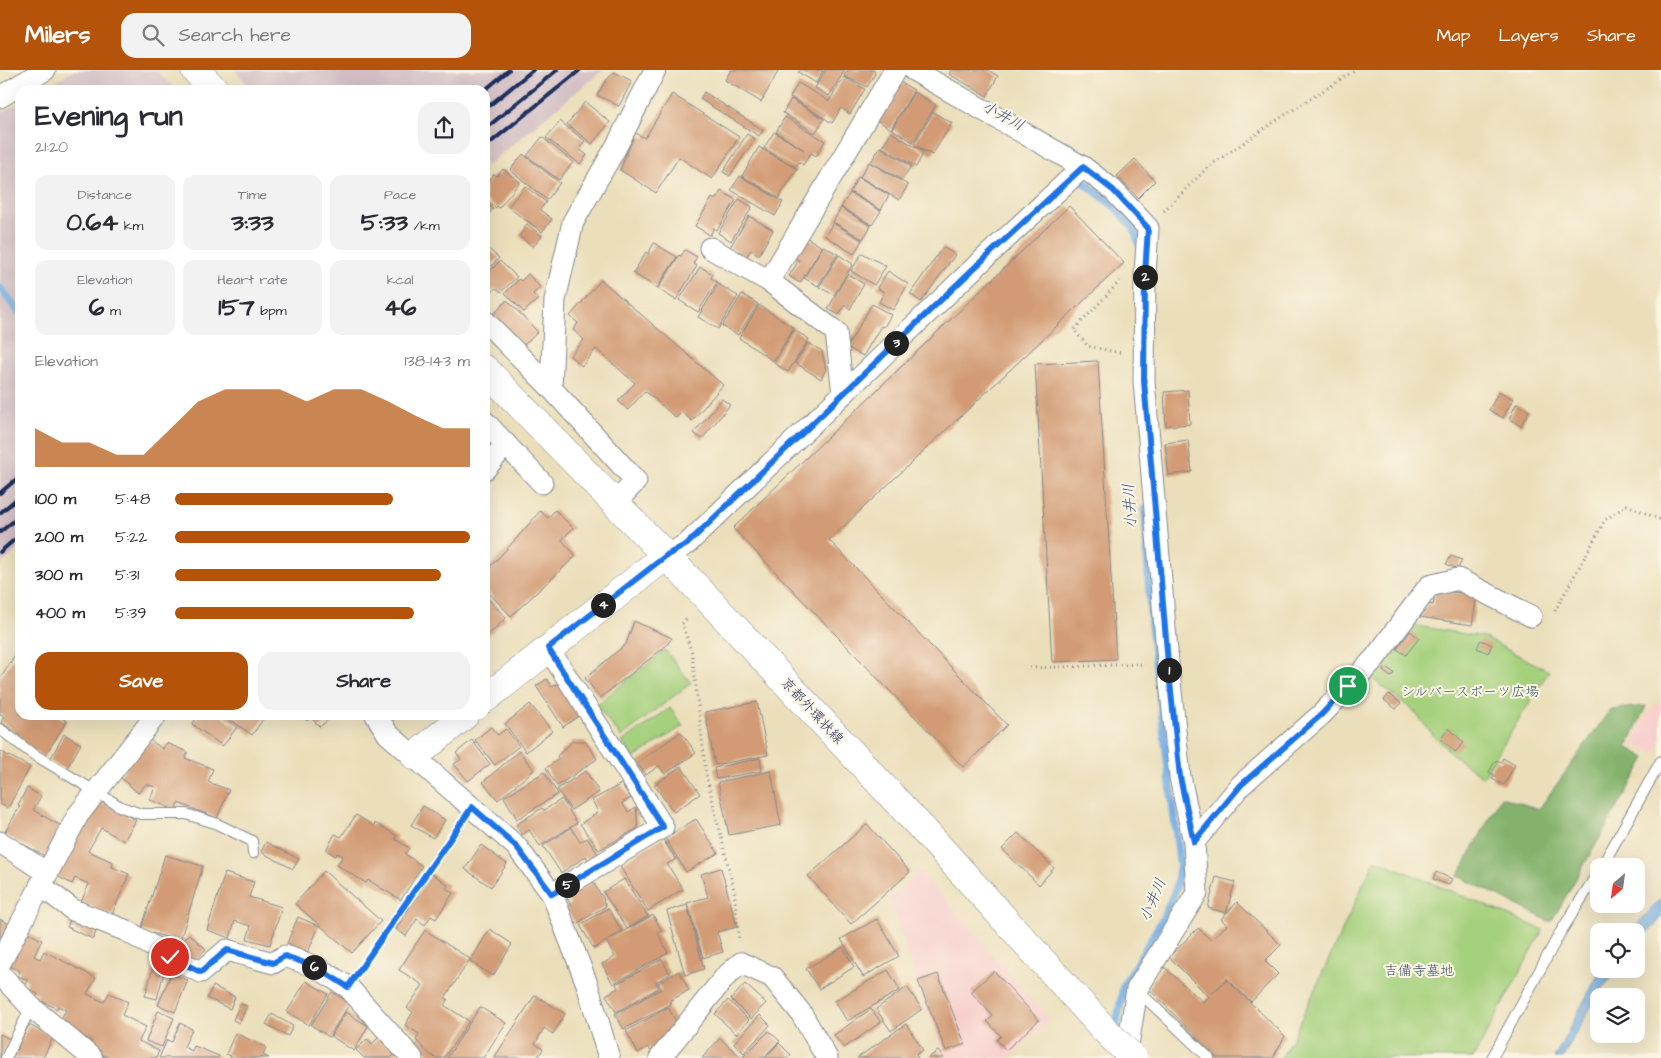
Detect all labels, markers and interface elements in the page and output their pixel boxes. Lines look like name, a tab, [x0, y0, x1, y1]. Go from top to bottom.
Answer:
search box	[121, 13, 471, 58]
text: Milers	[25, 18, 91, 52]
icon: search	[139, 21, 167, 49]
text: Search here	[179, 22, 291, 49]
text: Map	[1436, 23, 1470, 48]
text: Layers	[1498, 23, 1559, 48]
text: Share	[1587, 23, 1636, 48]
water label: 小井川	[978, 96, 1028, 136]
text: Evening run	[35, 97, 183, 136]
button: share	[418, 102, 470, 154]
text: 21:20	[35, 136, 68, 158]
text: Distance	[78, 185, 132, 205]
text: Time	[238, 185, 267, 205]
text: Pace	[384, 185, 416, 205]
text: 0.64	[66, 205, 118, 240]
text: 3:33	[231, 205, 274, 240]
text: 5:33	[361, 205, 408, 240]
text: km	[118, 216, 143, 236]
text: /km	[408, 216, 440, 236]
pin: 2	[1132, 264, 1158, 290]
text: 2	[1141, 267, 1150, 287]
text: Elevation	[77, 270, 132, 290]
text: Heart rate	[217, 270, 288, 290]
text: kcal	[387, 270, 414, 290]
text: 6	[89, 290, 104, 325]
text: 157	[218, 290, 255, 325]
text: 46	[384, 290, 417, 325]
text: m	[104, 301, 121, 321]
text: bpm	[255, 301, 287, 321]
pin: 3	[884, 330, 908, 356]
text: 3	[893, 333, 900, 353]
text: Elevation	[35, 350, 98, 372]
text: 138–143 m	[405, 350, 470, 372]
water label: 小井川	[1118, 483, 1142, 529]
text: 100 m	[35, 488, 76, 510]
text: 5:48	[115, 488, 150, 510]
text: 200 m	[35, 526, 83, 548]
text: 5:22	[115, 526, 147, 548]
text: 300 m	[35, 564, 82, 586]
text: 5:31	[115, 564, 139, 586]
pin: 4	[590, 592, 616, 618]
text: 4	[599, 595, 608, 615]
text: 400 m	[35, 602, 85, 624]
text: 5:39	[115, 602, 146, 624]
button: Save	[35, 652, 248, 710]
button: Share	[258, 652, 470, 710]
pin: 1	[1156, 658, 1182, 682]
text: 1	[1169, 660, 1170, 680]
pin	[1327, 665, 1369, 707]
icon: arrive	[1334, 672, 1362, 700]
street label: 京都外環状線	[776, 673, 848, 749]
park label: シルバースポーツ広場	[1401, 682, 1539, 702]
north arrow	[1590, 858, 1645, 912]
map controls	[1590, 858, 1645, 1043]
pin: 5	[554, 872, 580, 898]
text: 5	[563, 875, 572, 895]
water label: 小井川	[1135, 875, 1171, 925]
button: locate	[1590, 923, 1645, 978]
pin	[149, 936, 191, 978]
icon: check	[156, 943, 184, 971]
pin: 6	[302, 954, 326, 980]
text: 6	[310, 957, 319, 977]
park label: 吉備寺墓地	[1384, 961, 1454, 981]
button: layers	[1590, 988, 1645, 1043]

